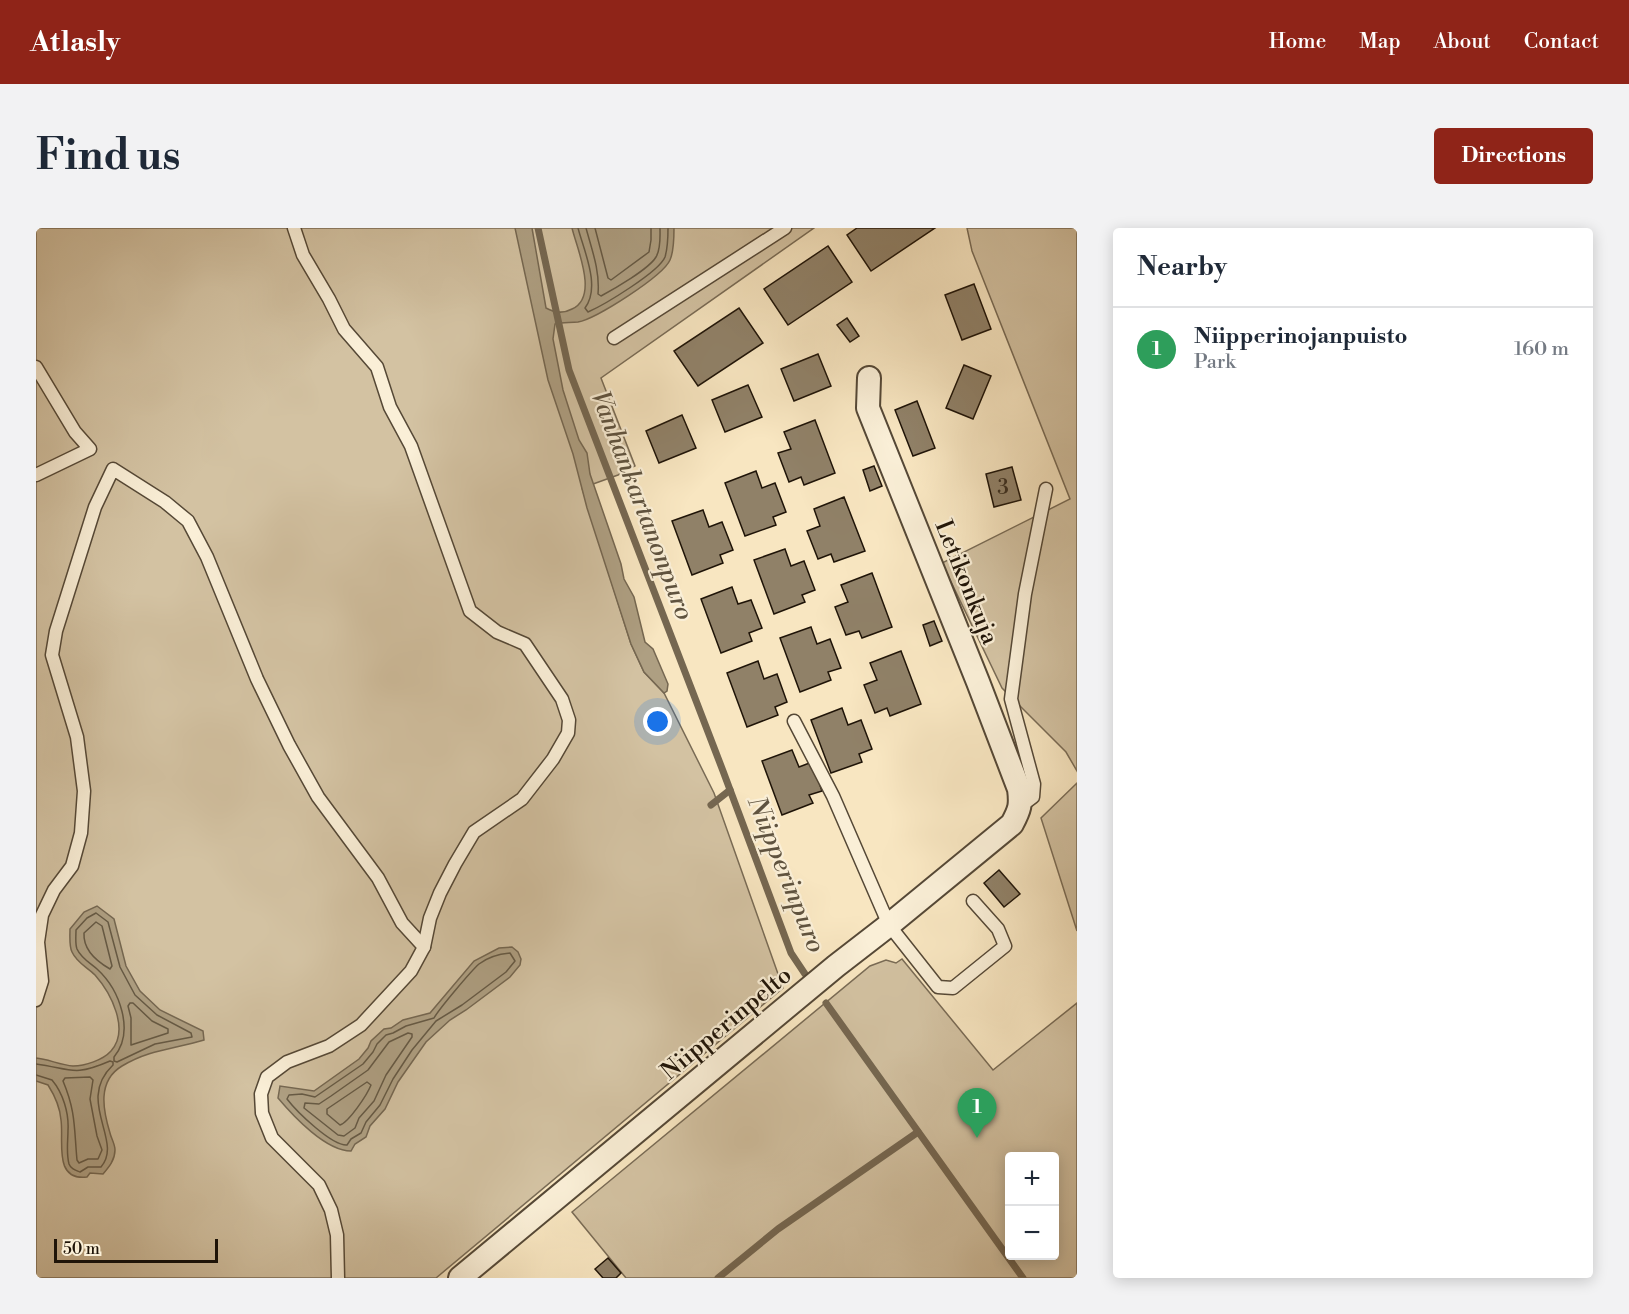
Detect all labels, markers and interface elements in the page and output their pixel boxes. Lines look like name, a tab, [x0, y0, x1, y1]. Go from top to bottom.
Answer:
text: Atlasly	[30, 25, 120, 60]
text: Home	[1269, 29, 1326, 55]
text: Map	[1359, 29, 1401, 55]
text: About	[1434, 29, 1491, 55]
text: Contact	[1524, 29, 1599, 55]
button: Directions	[1434, 128, 1593, 184]
text: Find us	[36, 130, 180, 183]
text: Nearby	[1137, 251, 1227, 283]
text: Niipperinojanpuisto	[1194, 323, 1408, 350]
text: 1	[1152, 337, 1161, 362]
text: 160 m	[1514, 337, 1569, 362]
text: Park	[1194, 350, 1236, 375]
water label: Vanhankartanonpuro	[584, 386, 701, 625]
house number: 3	[997, 475, 1009, 501]
street label: Letikonkuja	[928, 516, 1005, 650]
your location	[643, 707, 672, 736]
water label: Niipperinpuro	[740, 790, 832, 957]
street label: Niipperinpelto	[655, 960, 798, 1087]
pin: 1	[958, 1088, 996, 1138]
map controls	[1005, 1152, 1059, 1260]
button: +	[1005, 1152, 1059, 1206]
button: −	[1005, 1206, 1059, 1260]
scale bar	[54, 1236, 218, 1264]
text: 50 m	[63, 1239, 100, 1259]

